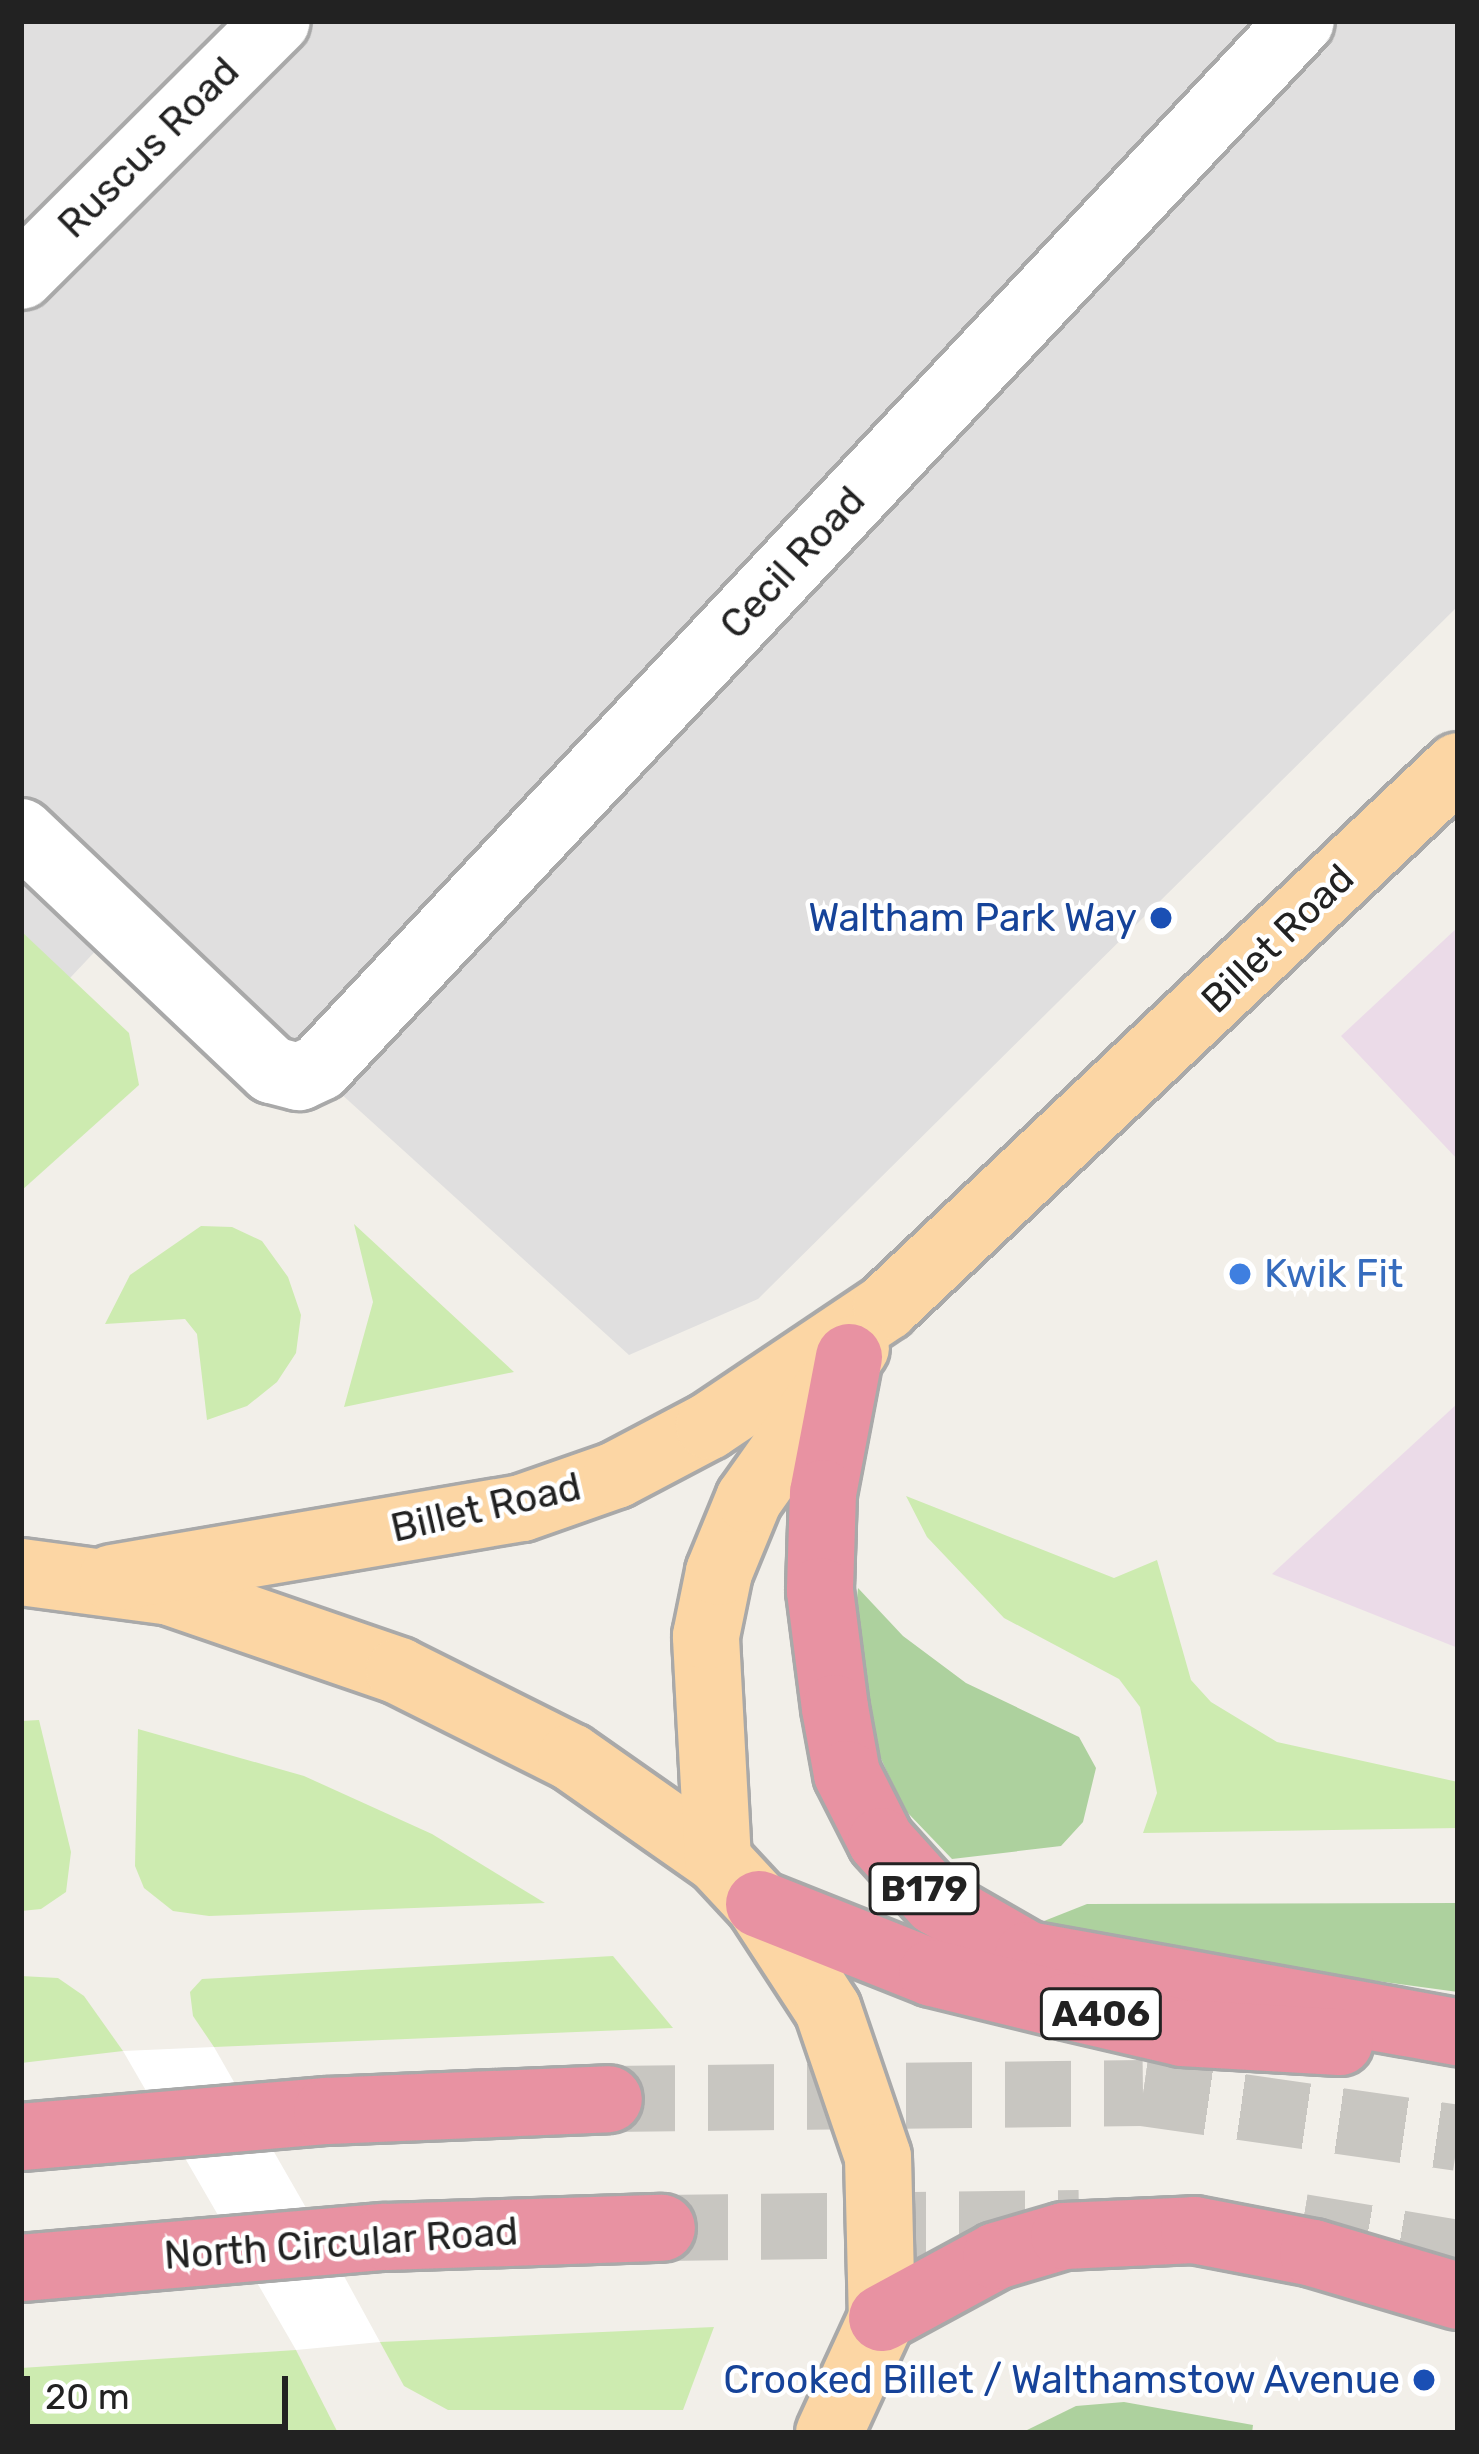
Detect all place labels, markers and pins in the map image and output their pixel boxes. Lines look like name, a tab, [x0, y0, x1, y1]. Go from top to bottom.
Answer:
place label: Waltham Park Way	[807, 895, 1137, 941]
marker: Waltham Park Way	[1148, 905, 1174, 931]
place label: Kwik Fit	[1264, 1251, 1404, 1297]
marker: Kwik Fit	[1227, 1261, 1253, 1287]
place label: Crooked Billet / Walthamstow Avenue	[721, 2357, 1400, 2403]
marker: Crooked Billet / Walthamstow Avenue	[1411, 2367, 1437, 2393]

